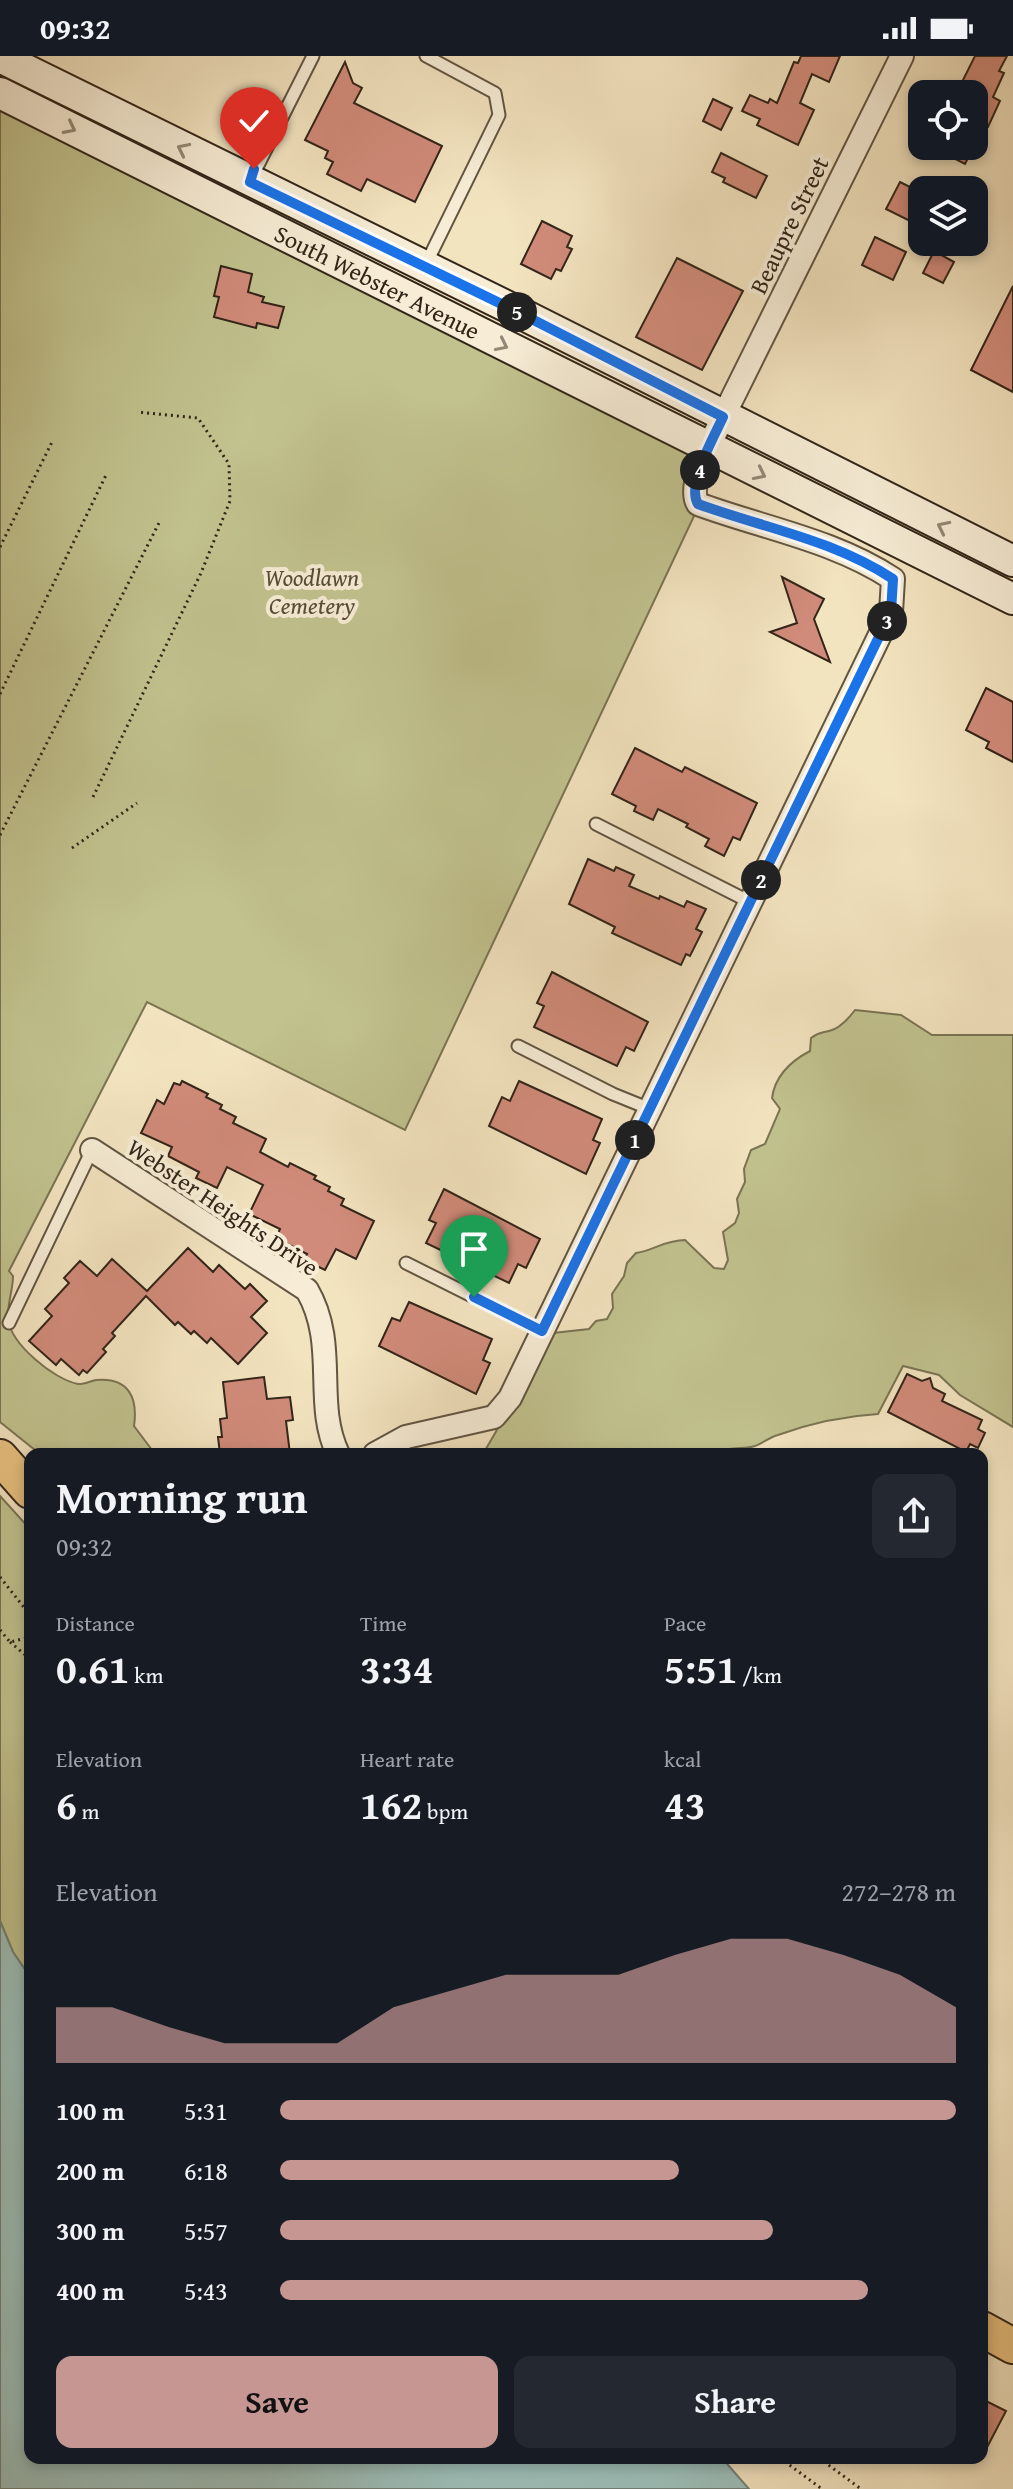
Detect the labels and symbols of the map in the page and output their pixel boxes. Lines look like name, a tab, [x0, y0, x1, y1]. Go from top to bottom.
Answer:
pin	[220, 87, 288, 169]
one-way arrow	[61, 119, 76, 134]
one-way arrow	[177, 143, 192, 159]
street label: Beaupre Street	[741, 150, 838, 300]
street label: South Webster Avenue	[269, 216, 486, 348]
pin: 5	[497, 292, 537, 332]
one-way arrow	[494, 336, 509, 351]
pin: 4	[680, 450, 720, 490]
one-way arrow	[751, 464, 766, 480]
one-way arrow	[936, 521, 951, 537]
park label: Woodlawn Cemetery	[265, 560, 359, 623]
pin: 3	[867, 601, 907, 641]
pin: 2	[741, 860, 781, 900]
pin: 1	[615, 1120, 655, 1160]
street label: Webster Heights Drive	[120, 1130, 326, 1284]
pin	[440, 1215, 508, 1297]

